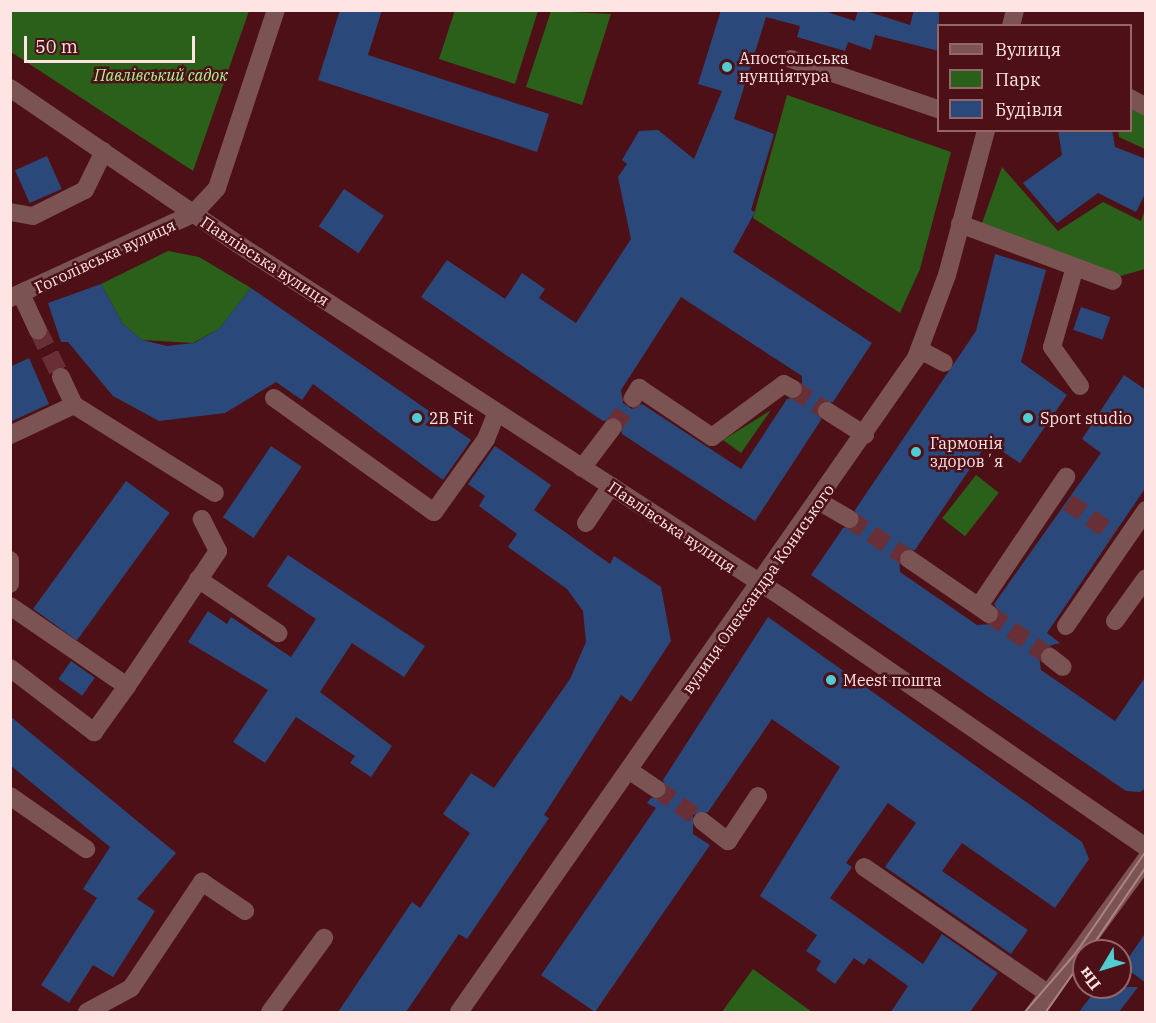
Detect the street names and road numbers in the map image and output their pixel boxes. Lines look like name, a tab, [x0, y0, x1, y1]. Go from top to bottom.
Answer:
street label: Павлівська вулиця	[197, 212, 333, 310]
street label: Гоголівська вулиця	[32, 215, 178, 297]
street label: Павлівська вулиця	[605, 477, 739, 577]
street label: вулиця Олександра Кониського	[678, 480, 838, 698]

